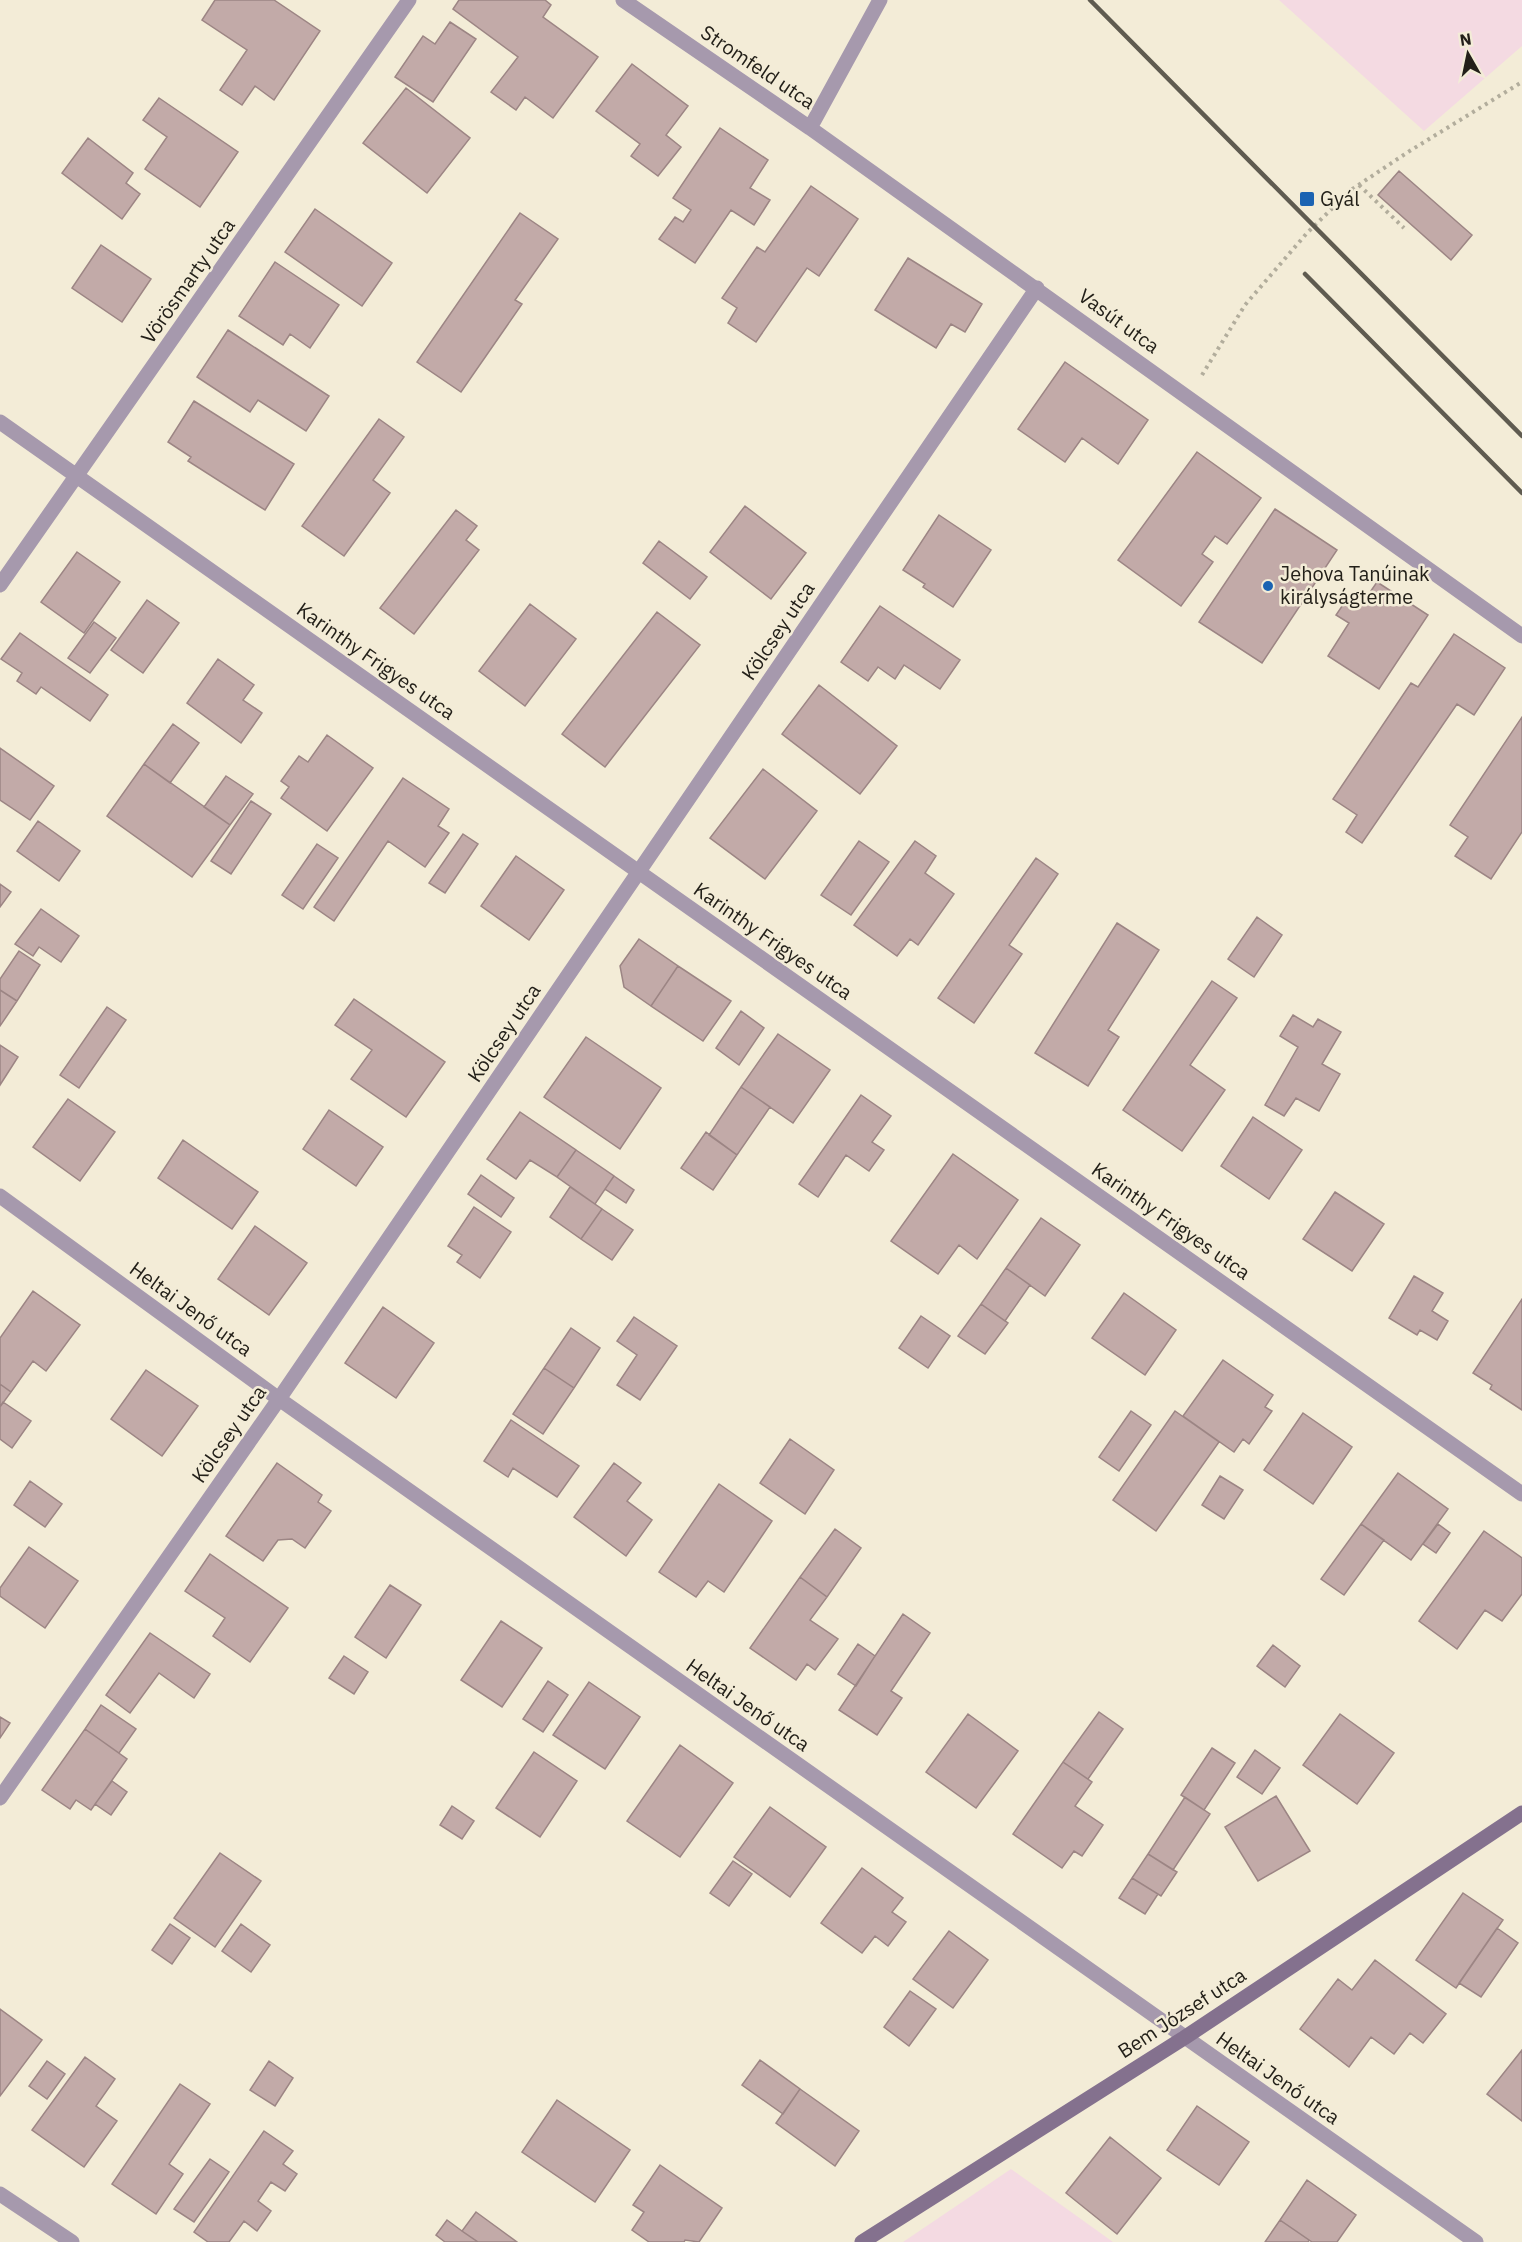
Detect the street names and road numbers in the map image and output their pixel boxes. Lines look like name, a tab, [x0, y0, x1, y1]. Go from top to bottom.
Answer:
street label: Stromfeld utca	[696, 18, 821, 115]
street label: Vörösmarty utca	[134, 212, 241, 349]
street label: Vasút utca	[1073, 282, 1166, 359]
street label: Kölcsey utca	[735, 576, 821, 685]
street label: Karinthy Frigyes utca	[292, 596, 461, 726]
street label: Karinthy Frigyes utca	[689, 876, 858, 1006]
street label: Kölcsey utca	[461, 978, 547, 1087]
street label: Karinthy Frigyes utca	[1087, 1156, 1256, 1286]
street label: Heltai Jenő utca	[125, 1255, 258, 1362]
street label: Kölcsey utca	[185, 1379, 272, 1488]
street label: Heltai Jenő utca	[681, 1652, 816, 1758]
street label: Bem József utca	[1112, 1961, 1251, 2064]
street label: Heltai Jenő utca	[1211, 2025, 1346, 2131]

